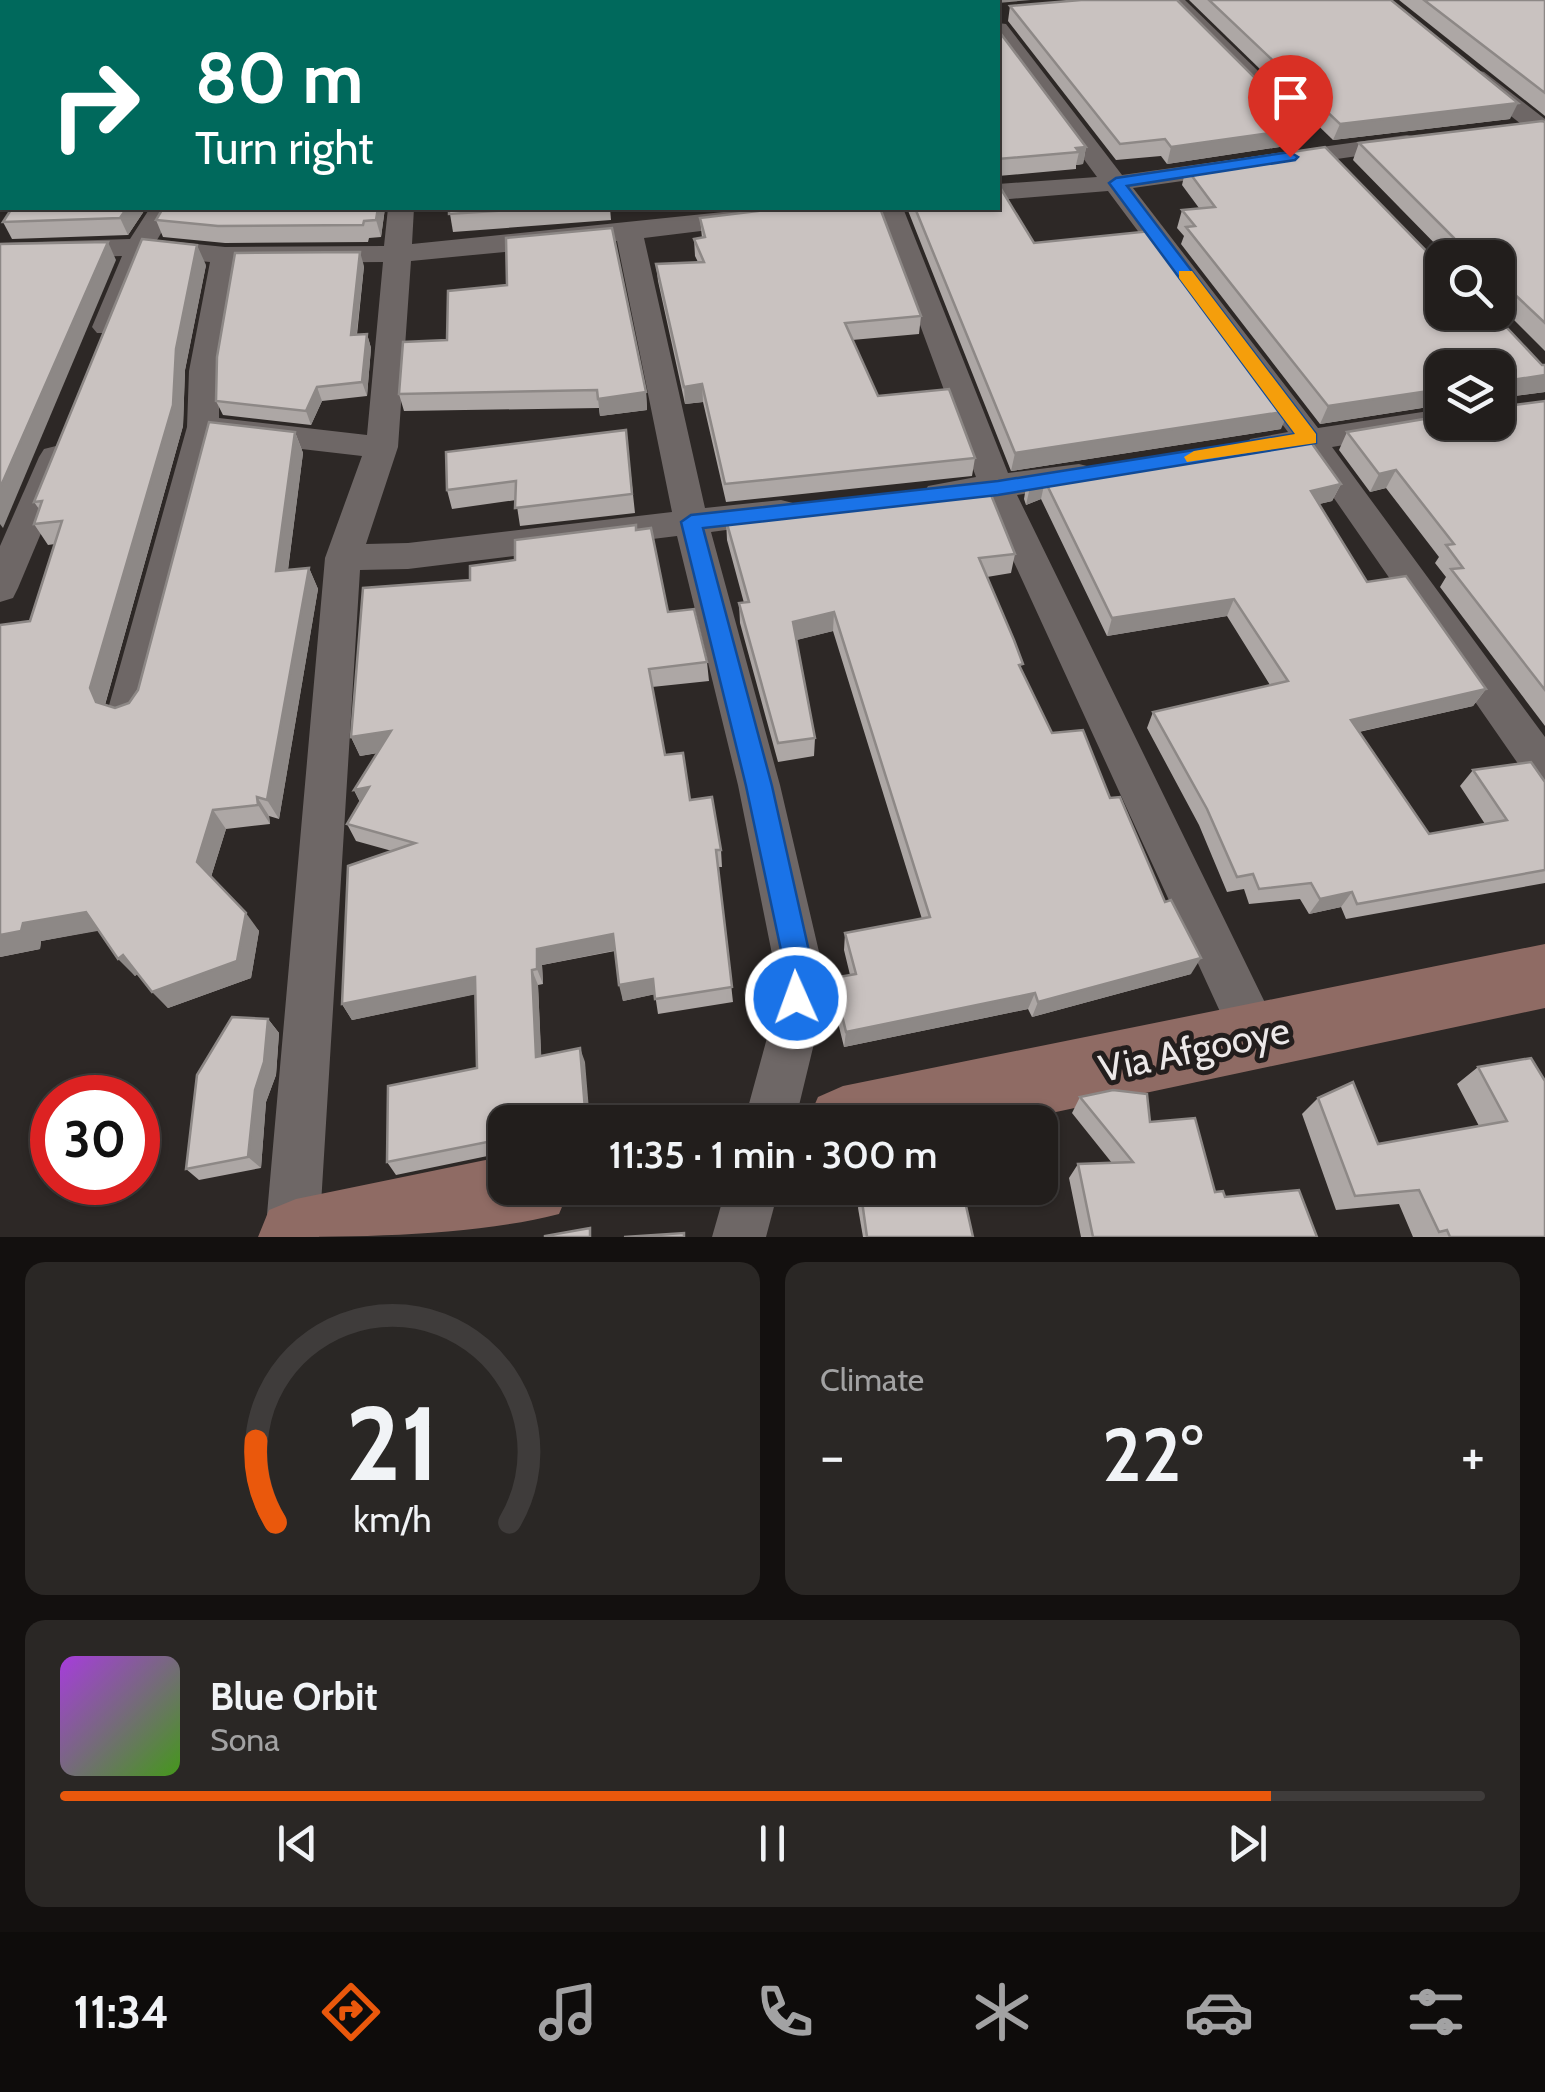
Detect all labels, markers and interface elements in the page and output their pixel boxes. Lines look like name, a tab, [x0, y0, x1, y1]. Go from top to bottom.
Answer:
text: 80 m	[195, 35, 363, 121]
icon: right	[30, 40, 160, 170]
pin	[1248, 55, 1333, 158]
icon: arrive	[1263, 70, 1318, 125]
text: Turn right	[195, 121, 374, 175]
map controls	[1425, 240, 1515, 440]
button: search	[1425, 240, 1515, 330]
button: layers	[1425, 350, 1515, 440]
position arrow	[744, 946, 848, 1050]
street label: Via Afgooye	[1094, 1006, 1294, 1092]
speed limit sign: 30	[30, 1075, 160, 1205]
text: 11:35 · 1 min · 300 m	[609, 1131, 937, 1178]
text: Climate	[820, 1360, 924, 1399]
text: 21	[346, 1380, 439, 1506]
text: 22°	[1102, 1409, 1203, 1500]
text: −	[820, 1422, 844, 1489]
text: +	[1461, 1422, 1485, 1489]
text: km/h	[353, 1498, 432, 1541]
text: Blue Orbit	[210, 1673, 378, 1720]
text: Sona	[210, 1720, 280, 1759]
icon: previous	[270, 1816, 325, 1871]
icon: pause	[745, 1816, 800, 1871]
icon: next	[1220, 1816, 1275, 1871]
icon: directions	[316, 1977, 386, 2047]
icon: music	[533, 1977, 603, 2047]
icon: phone	[750, 1977, 820, 2047]
icon: climate	[967, 1977, 1037, 2047]
icon: car	[1184, 1977, 1254, 2047]
icon: filters	[1401, 1977, 1471, 2047]
text: 11:34	[74, 1985, 169, 2039]

